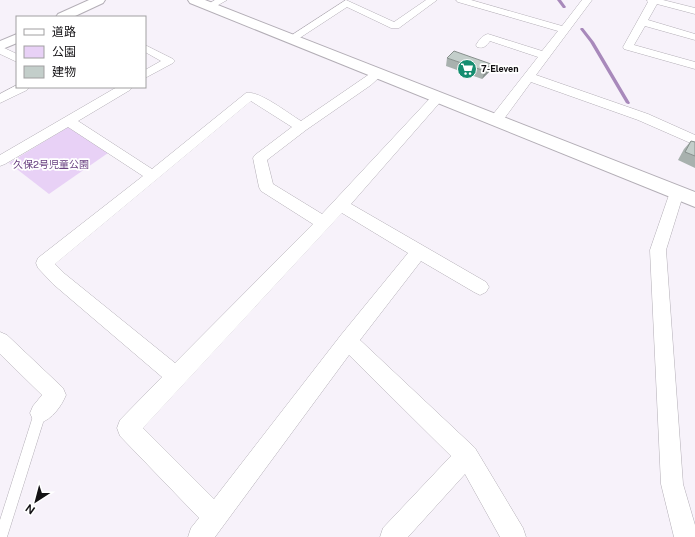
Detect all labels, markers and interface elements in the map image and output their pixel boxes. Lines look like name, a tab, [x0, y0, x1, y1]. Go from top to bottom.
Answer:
legend	[16, 16, 146, 88]
text: 道路	[52, 25, 76, 39]
text: 公園	[52, 45, 76, 59]
supermarket icon: 7-Eleven	[456, 58, 478, 80]
place label: 7-Eleven	[481, 63, 519, 74]
text: 建物	[52, 65, 76, 79]
park label: 久保2号児童公園	[13, 158, 89, 170]
north arrow	[16, 481, 56, 521]
text: N	[23, 502, 37, 516]

